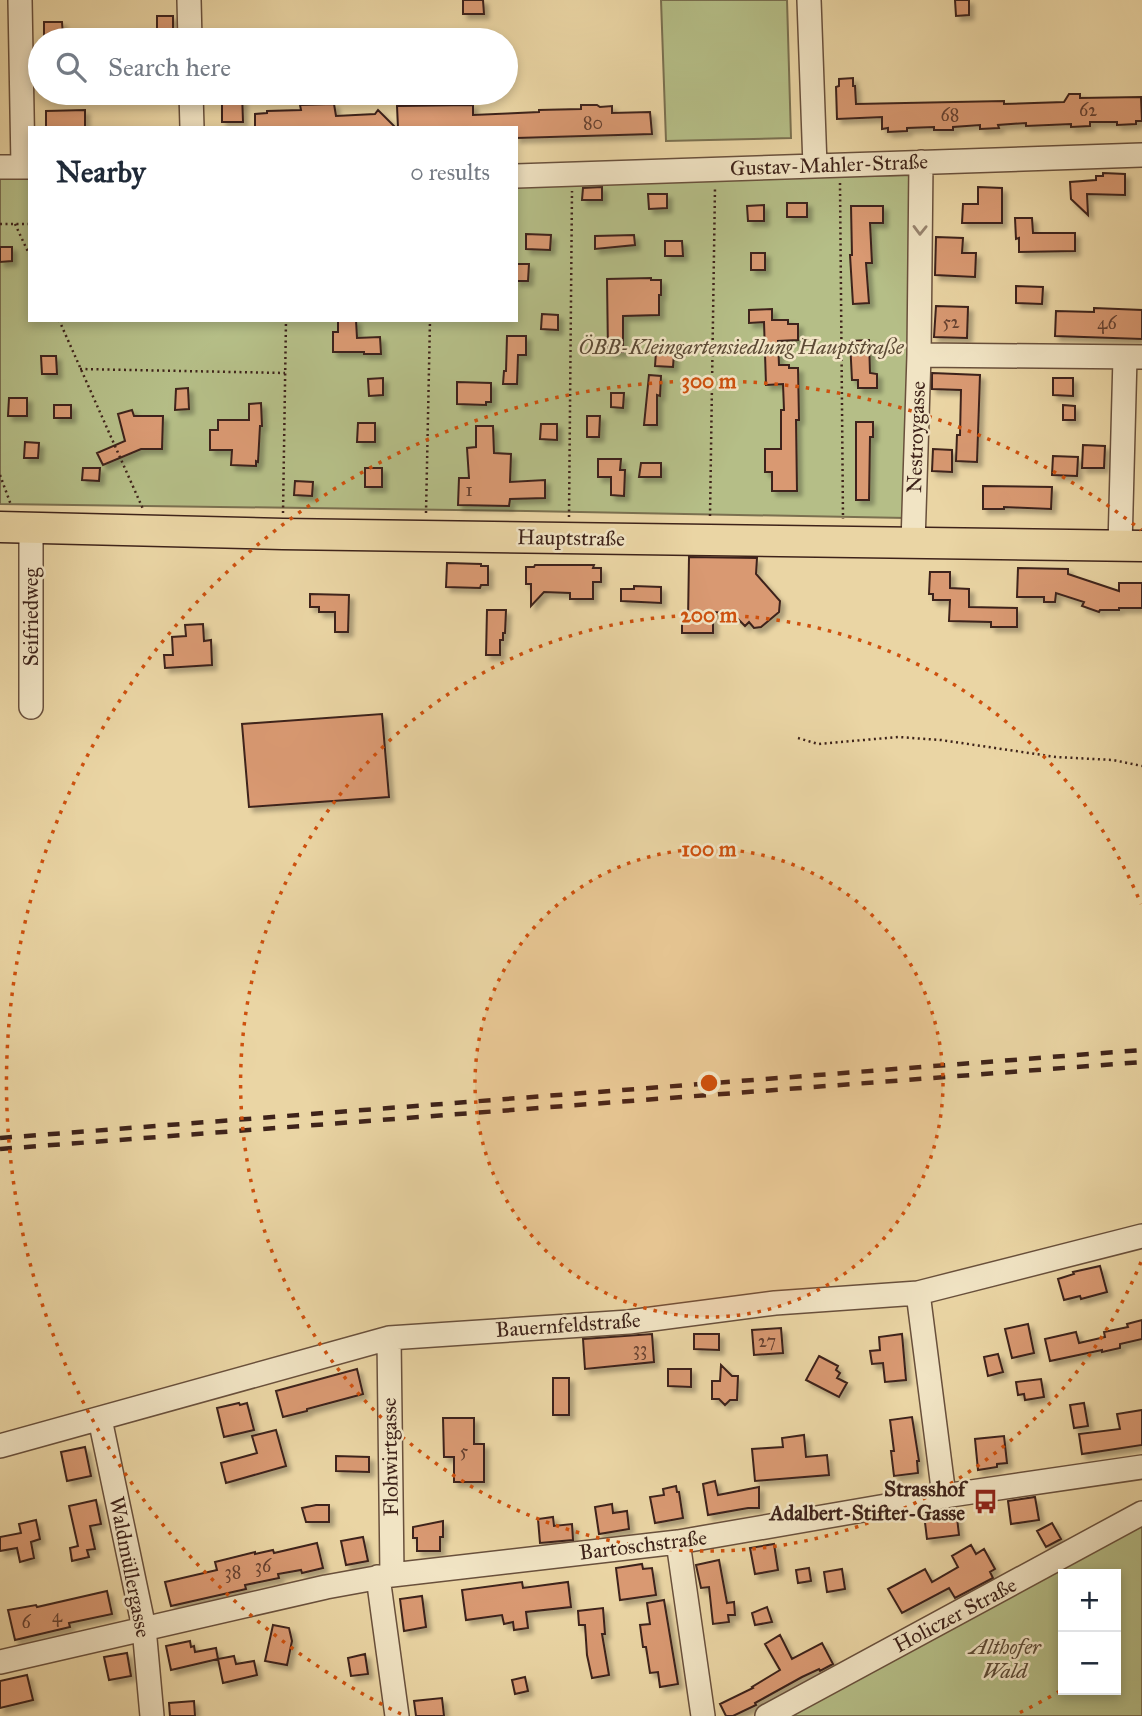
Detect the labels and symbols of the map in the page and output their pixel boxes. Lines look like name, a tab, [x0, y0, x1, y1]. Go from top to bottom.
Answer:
house number: 62	[1079, 99, 1097, 121]
house number: 68	[941, 104, 959, 126]
house number: 80	[583, 112, 603, 134]
street label: Gustav-Mahler-Straße	[730, 149, 929, 181]
one-way arrow	[913, 225, 928, 236]
house number: 52	[942, 311, 960, 333]
house number: 46	[1097, 312, 1117, 334]
park label: ÖBB-Kleingartensiedlung Hauptstraße	[579, 334, 905, 360]
text: 300 m	[681, 368, 737, 394]
street label: Nestroygasse	[901, 380, 931, 494]
house number: 1	[465, 479, 473, 501]
street label: Hauptstraße	[517, 524, 625, 552]
street label: Seifriedweg	[18, 568, 44, 666]
text: 200 m	[681, 602, 738, 628]
text: 100 m	[682, 836, 737, 862]
centre of rings	[697, 1071, 721, 1095]
street label: Bauernfeldstraße	[495, 1307, 642, 1343]
house number: 27	[758, 1330, 776, 1352]
house number: 33	[633, 1338, 647, 1360]
street label: Flohwirtgasse	[376, 1397, 404, 1517]
house number: 5	[460, 1440, 469, 1462]
place label: Strasshof Adalbert-Stifter-Gasse	[768, 1476, 969, 1526]
bus stop icon: Strasshof Adalbert-Stifter-Gasse	[971, 1487, 999, 1515]
street label: Waldmüllergasse	[104, 1494, 156, 1640]
street label: Bartoschstraße	[578, 1524, 709, 1566]
house number: 36	[255, 1555, 272, 1577]
house number: 38	[225, 1561, 241, 1583]
street label: Holiczer Straße	[889, 1572, 1021, 1658]
house number: 4	[52, 1605, 63, 1627]
house number: 6	[21, 1611, 31, 1633]
park label: Althofer Wald	[967, 1634, 1042, 1684]

